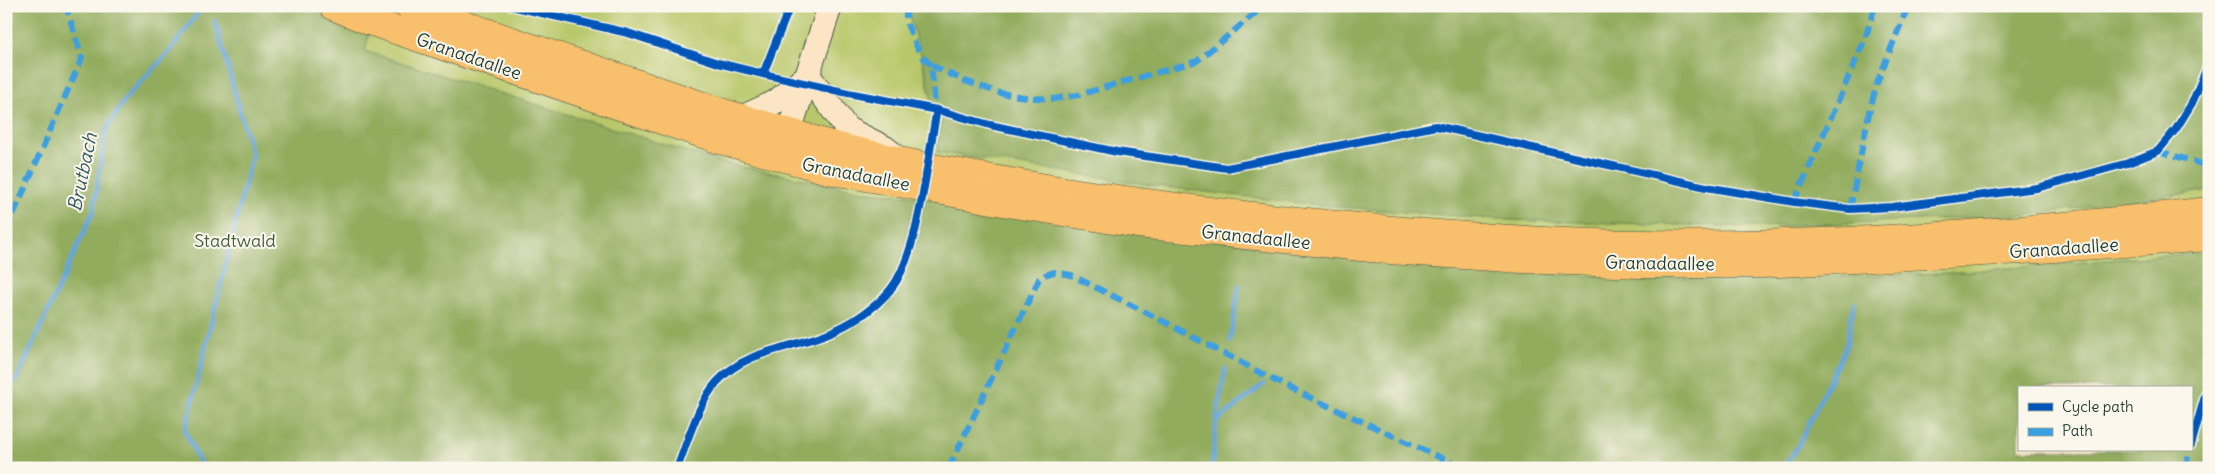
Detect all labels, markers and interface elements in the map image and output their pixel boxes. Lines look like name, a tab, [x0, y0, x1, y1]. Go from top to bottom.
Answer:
street label: Granadaallee	[413, 27, 525, 85]
water label: Brutbach	[62, 130, 102, 213]
street label: Granadaallee	[800, 152, 912, 196]
street label: Granadaallee	[1200, 220, 1312, 254]
park label: Stadtwald	[194, 229, 276, 252]
street label: Granadaallee	[2009, 233, 2119, 263]
street label: Granadaallee	[1605, 251, 1715, 275]
legend	[2018, 386, 2192, 452]
text: Cycle path	[2062, 397, 2134, 416]
text: Path	[2062, 421, 2093, 440]

